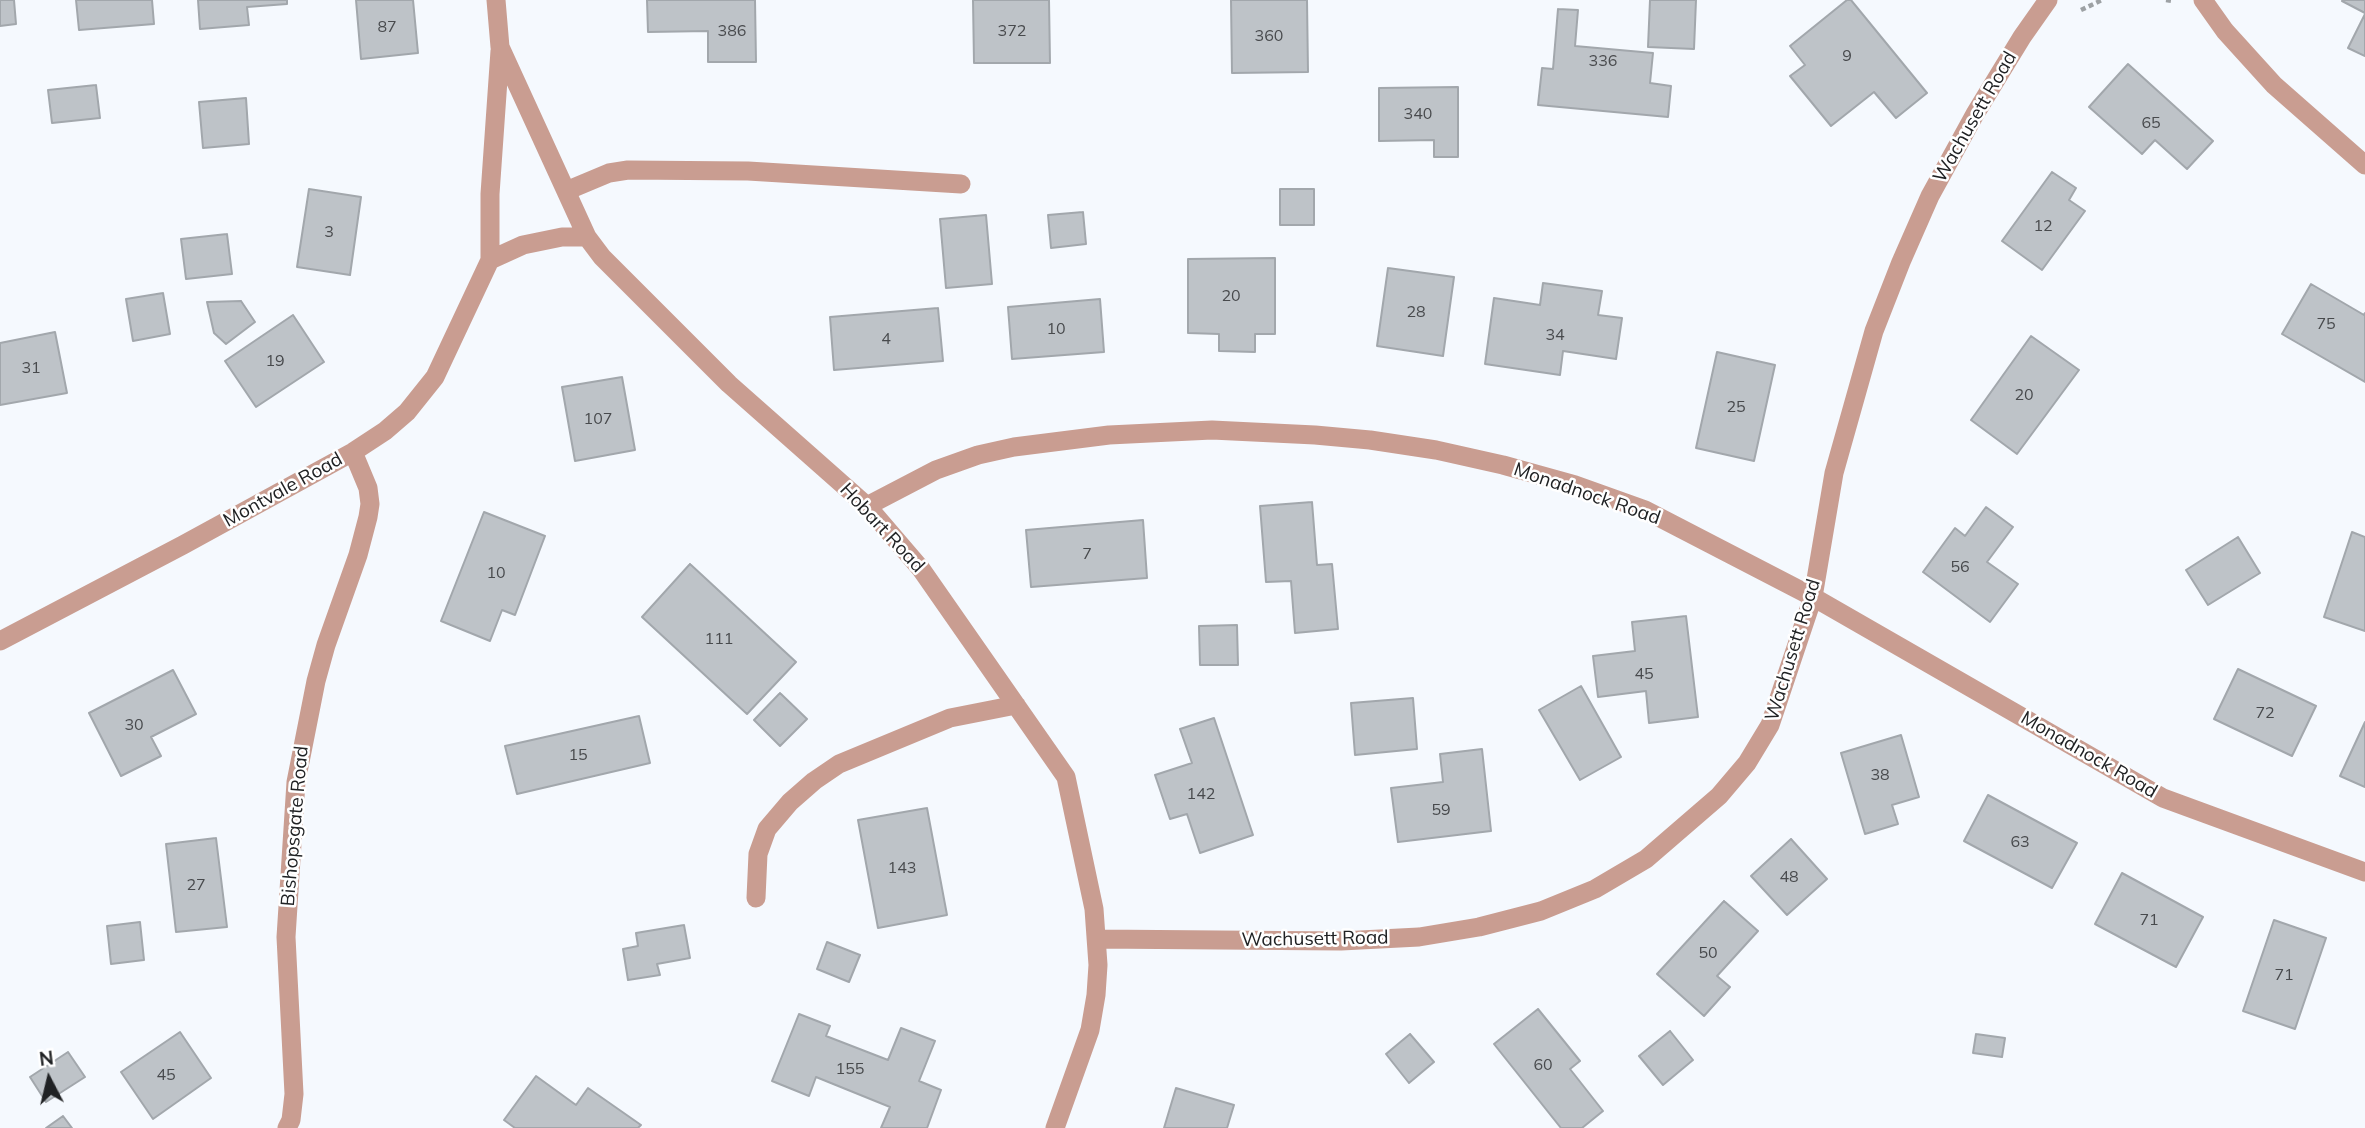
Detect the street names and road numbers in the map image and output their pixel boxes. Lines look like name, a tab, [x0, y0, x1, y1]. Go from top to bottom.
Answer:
street label: Wachusett Road	[1928, 48, 2022, 186]
street label: Montvale Road	[219, 448, 347, 532]
street label: Monadnock Road	[1511, 458, 1663, 530]
street label: Hobart Road	[835, 479, 929, 577]
street label: Wachusett Road	[1761, 576, 1825, 724]
street label: Monadnock Road	[2017, 707, 2161, 803]
street label: Bishopsgate Road	[277, 745, 313, 907]
street label: Wachusett Road	[1241, 926, 1389, 952]

